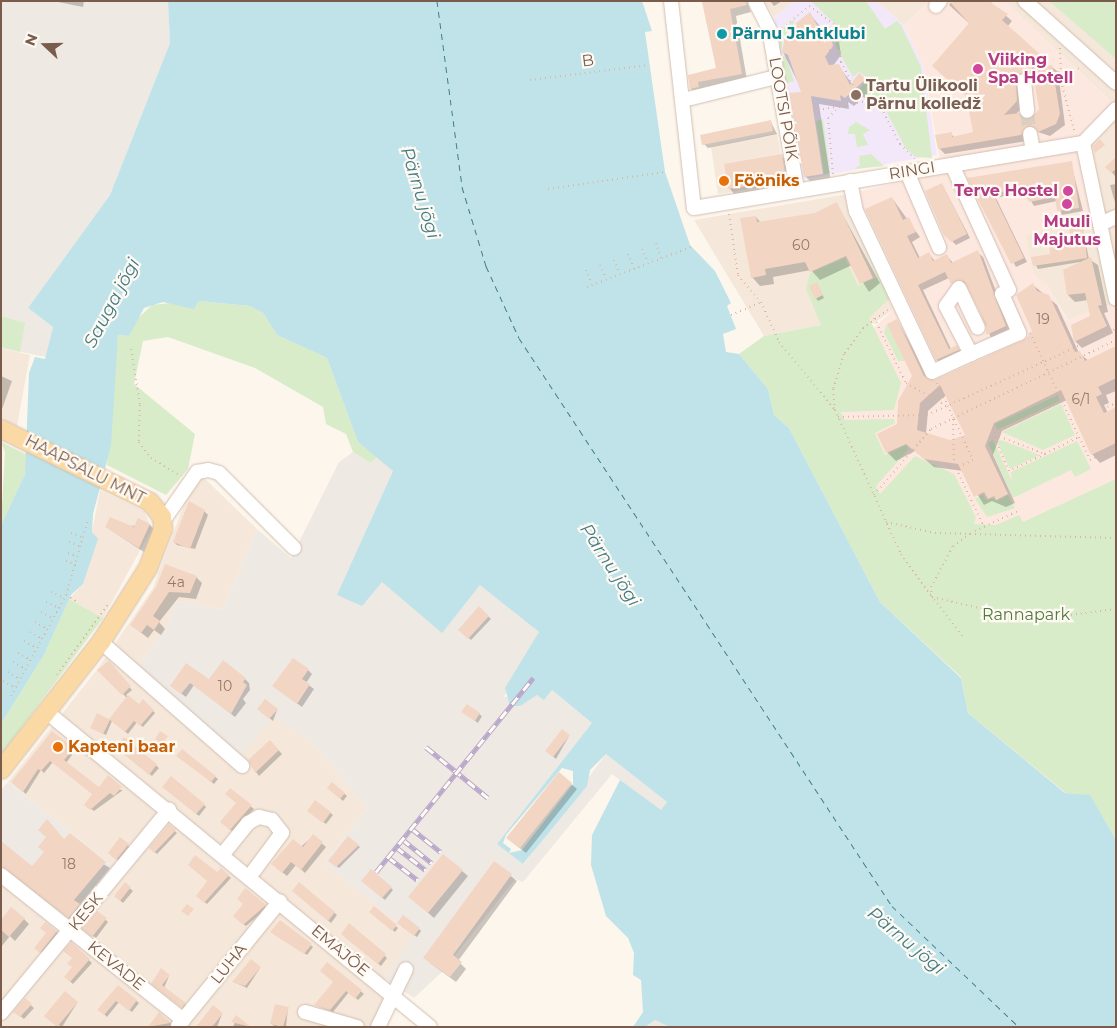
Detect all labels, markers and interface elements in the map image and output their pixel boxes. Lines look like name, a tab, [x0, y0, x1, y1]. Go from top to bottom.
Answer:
north arrow	[20, 20, 70, 70]
place label: Pärnu Jahtklubi	[732, 24, 865, 44]
marker: Pärnu Jahtklubi	[716, 28, 728, 40]
text: N	[21, 31, 41, 48]
place label: Viiking Spa Hotell	[988, 50, 1073, 88]
street label: B	[581, 51, 595, 71]
street label: LOOTSI PÕIK	[764, 56, 802, 162]
marker: Viiking Spa Hotell	[972, 63, 984, 75]
place label: Tartu Ülikooli Pärnu kolledž	[866, 76, 981, 114]
marker: Tartu Ülikooli Pärnu kolledž	[850, 89, 862, 101]
water label: Pärnu jõgi	[396, 145, 444, 241]
street label: RINGI	[887, 158, 937, 184]
place label: Fööniks	[734, 171, 800, 191]
marker: Fööniks	[718, 175, 730, 187]
place label: Terve Hostel	[954, 181, 1058, 201]
marker: Terve Hostel	[1062, 185, 1074, 197]
marker: Muuli Majutus	[1061, 198, 1073, 210]
place label: Muuli Majutus	[1033, 212, 1101, 250]
house number: 60	[792, 237, 810, 253]
water label: Sauga jõgi	[79, 255, 145, 351]
house number: 19	[1036, 311, 1050, 327]
house number: 6/1	[1072, 391, 1090, 407]
street label: HAAPSALU MNT	[22, 431, 148, 509]
water label: Pärnu jõgi	[575, 520, 645, 610]
house number: 4a	[167, 574, 185, 590]
park label: Rannapark	[982, 605, 1070, 625]
house number: 10	[218, 678, 232, 694]
place label: Kapteni baar	[68, 737, 175, 757]
marker: Kapteni baar	[52, 741, 64, 753]
house number: 18	[62, 856, 76, 872]
street label: KESK	[65, 889, 107, 935]
water label: Pärnu jõgi	[863, 902, 949, 980]
street label: EMAJÕE	[307, 921, 373, 981]
street label: KEVADE	[84, 937, 148, 995]
street label: LUHA	[207, 940, 251, 988]

